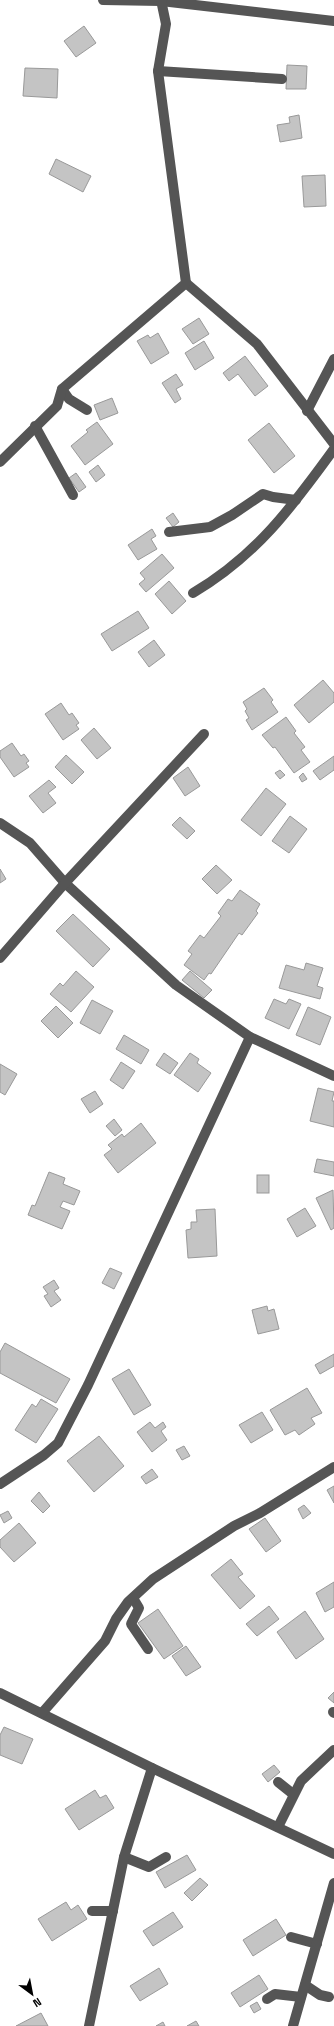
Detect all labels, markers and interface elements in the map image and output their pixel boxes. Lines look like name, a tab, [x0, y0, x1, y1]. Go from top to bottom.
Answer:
north arrow	[12, 1974, 52, 2014]
text: N	[30, 1995, 44, 2010]

